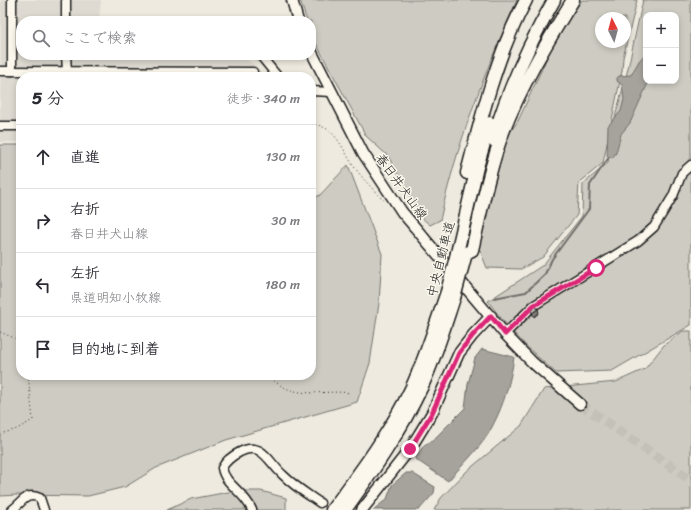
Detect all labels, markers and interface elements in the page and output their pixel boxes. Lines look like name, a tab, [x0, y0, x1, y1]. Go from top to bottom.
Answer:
north arrow	[595, 12, 631, 48]
map controls	[643, 12, 679, 84]
button: +	[643, 12, 679, 48]
search box	[16, 16, 316, 60]
text: ここで検索	[62, 25, 137, 51]
icon: search	[30, 27, 52, 49]
button: −	[643, 48, 679, 84]
text: 5 分	[32, 83, 64, 113]
text: 徒歩 · 340 m	[227, 87, 300, 110]
text: 直進	[70, 144, 100, 170]
text: 130 m	[266, 145, 300, 168]
icon: ahead	[32, 146, 54, 168]
street label: 春日井犬山線	[369, 148, 434, 225]
text: 右折	[70, 196, 100, 222]
text: 30 m	[271, 209, 300, 232]
icon: right	[32, 210, 54, 232]
street label: 中央自動車道	[420, 218, 461, 300]
text: 春日井犬山線	[70, 222, 148, 245]
route start	[587, 259, 605, 277]
text: 左折	[70, 260, 100, 286]
text: 180 m	[265, 273, 300, 296]
icon: left	[32, 274, 54, 296]
text: 県道明知小牧線	[70, 286, 161, 309]
text: 目的地に到着	[70, 336, 160, 362]
icon: arrive	[32, 338, 54, 360]
route end	[401, 440, 419, 458]

